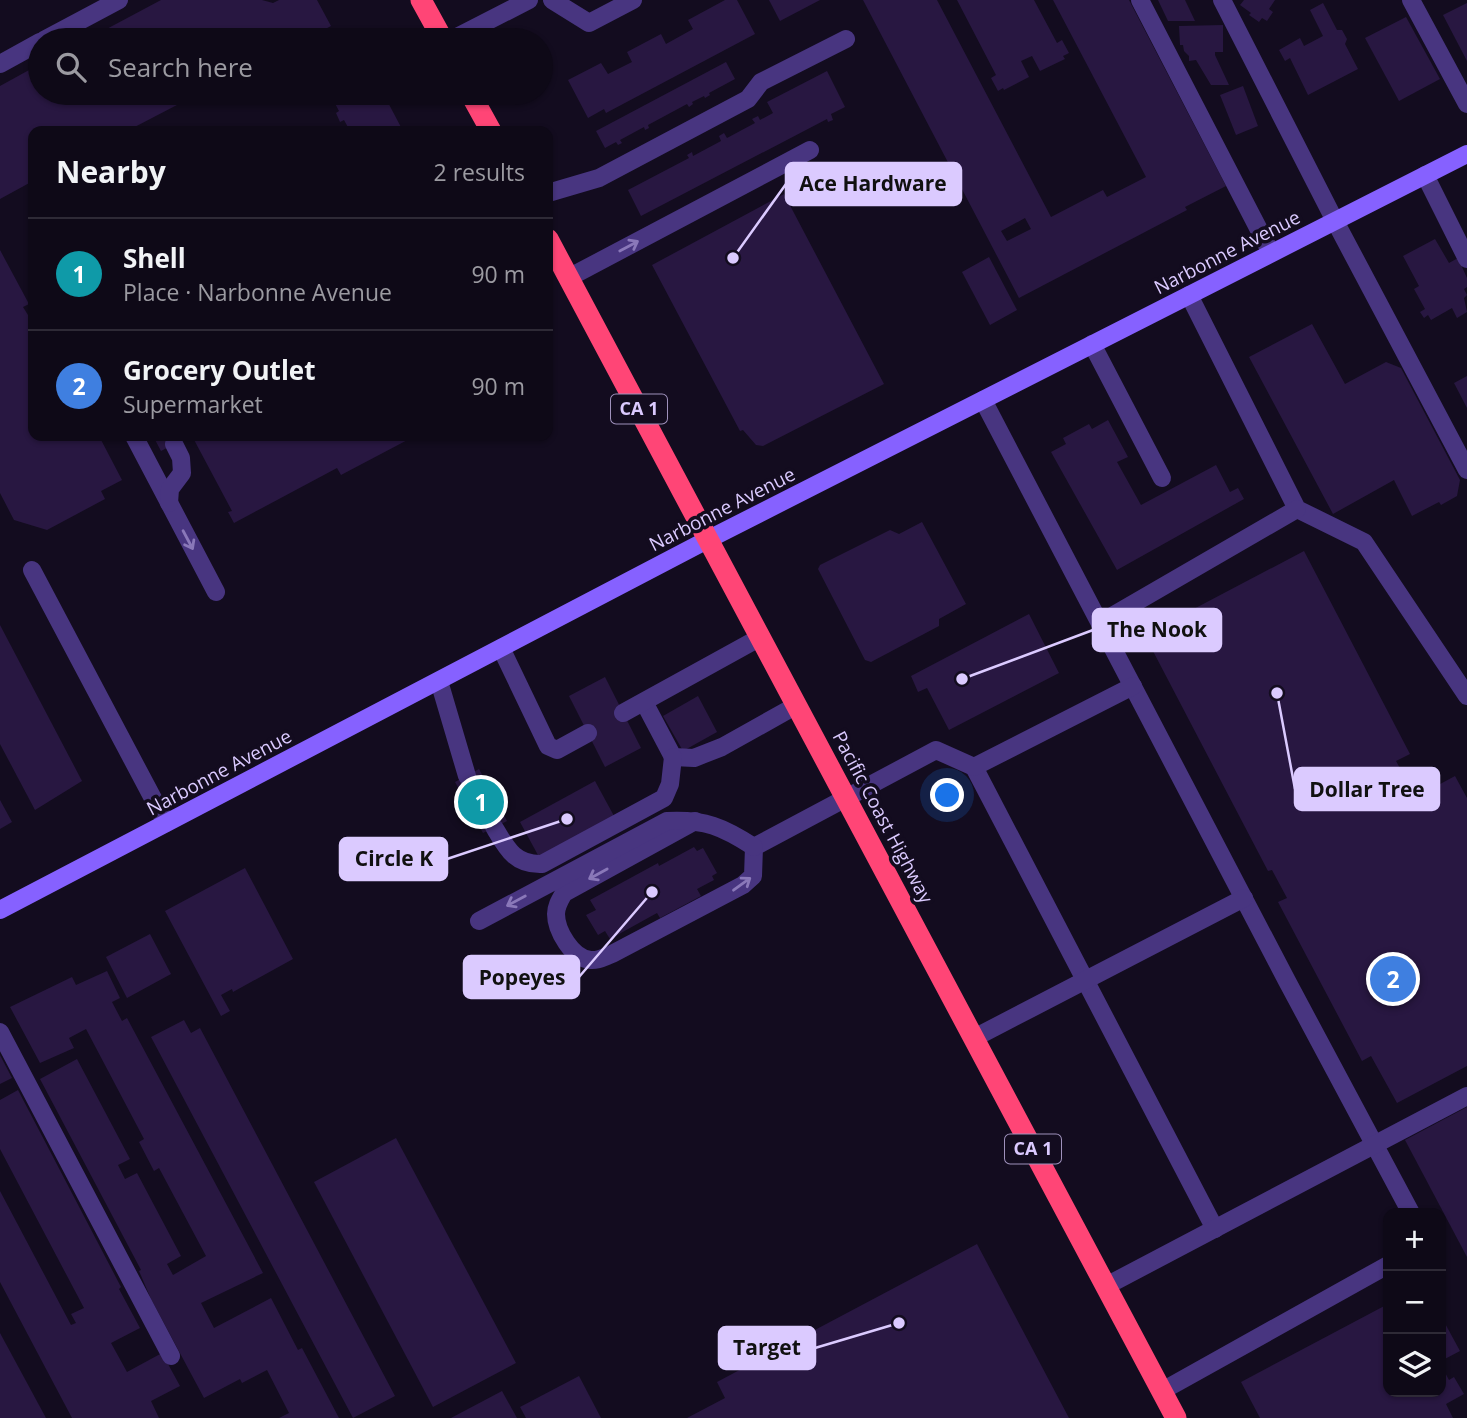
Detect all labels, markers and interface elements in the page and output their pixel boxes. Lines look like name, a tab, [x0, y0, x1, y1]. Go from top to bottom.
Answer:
search box	[28, 28, 553, 105]
icon: search	[52, 48, 90, 86]
text: Search here	[108, 49, 253, 85]
text: Nearby	[56, 151, 166, 192]
text: 2 results	[434, 156, 525, 188]
callout: Ace Hardware	[786, 163, 961, 205]
text: Ace Hardware	[799, 169, 947, 197]
street label: Narbonne Avenue	[1149, 204, 1305, 300]
one-way arrow	[618, 239, 639, 253]
text: Shell	[123, 240, 186, 276]
text: 1	[72, 258, 86, 290]
text: 90 m	[471, 258, 525, 290]
text: Place · Narbonne Avenue	[123, 276, 392, 308]
text: Grocery Outlet	[123, 352, 315, 388]
text: 2	[72, 370, 86, 402]
text: 90 m	[471, 370, 525, 402]
text: Supermarket	[123, 388, 263, 420]
road number: CA 1	[611, 394, 667, 424]
street label: Narbonne Avenue	[644, 461, 800, 557]
one-way arrow	[182, 529, 196, 549]
callout: The Nook	[1093, 609, 1221, 651]
text: The Nook	[1107, 615, 1208, 643]
street label: Narbonne Avenue	[142, 723, 296, 821]
street label: Pacific Coast Highway	[827, 726, 940, 908]
callout: Dollar Tree	[1295, 768, 1439, 810]
text: Dollar Tree	[1309, 775, 1425, 803]
pin: 1	[458, 776, 504, 828]
your location	[930, 778, 964, 812]
callout: Circle K	[340, 838, 447, 880]
text: Circle K	[355, 844, 433, 872]
one-way arrow	[588, 868, 609, 881]
one-way arrow	[732, 877, 751, 892]
one-way arrow	[507, 894, 527, 908]
pin: 2	[1370, 953, 1416, 1005]
callout: Popeyes	[464, 956, 579, 998]
text: Popeyes	[479, 963, 565, 991]
road number: CA 1	[1005, 1134, 1061, 1164]
map controls	[1383, 1208, 1446, 1397]
button: +	[1383, 1208, 1446, 1271]
button: −	[1383, 1271, 1446, 1334]
callout: Target	[719, 1327, 815, 1369]
text: Target	[733, 1333, 801, 1361]
button: layers	[1383, 1334, 1446, 1397]

